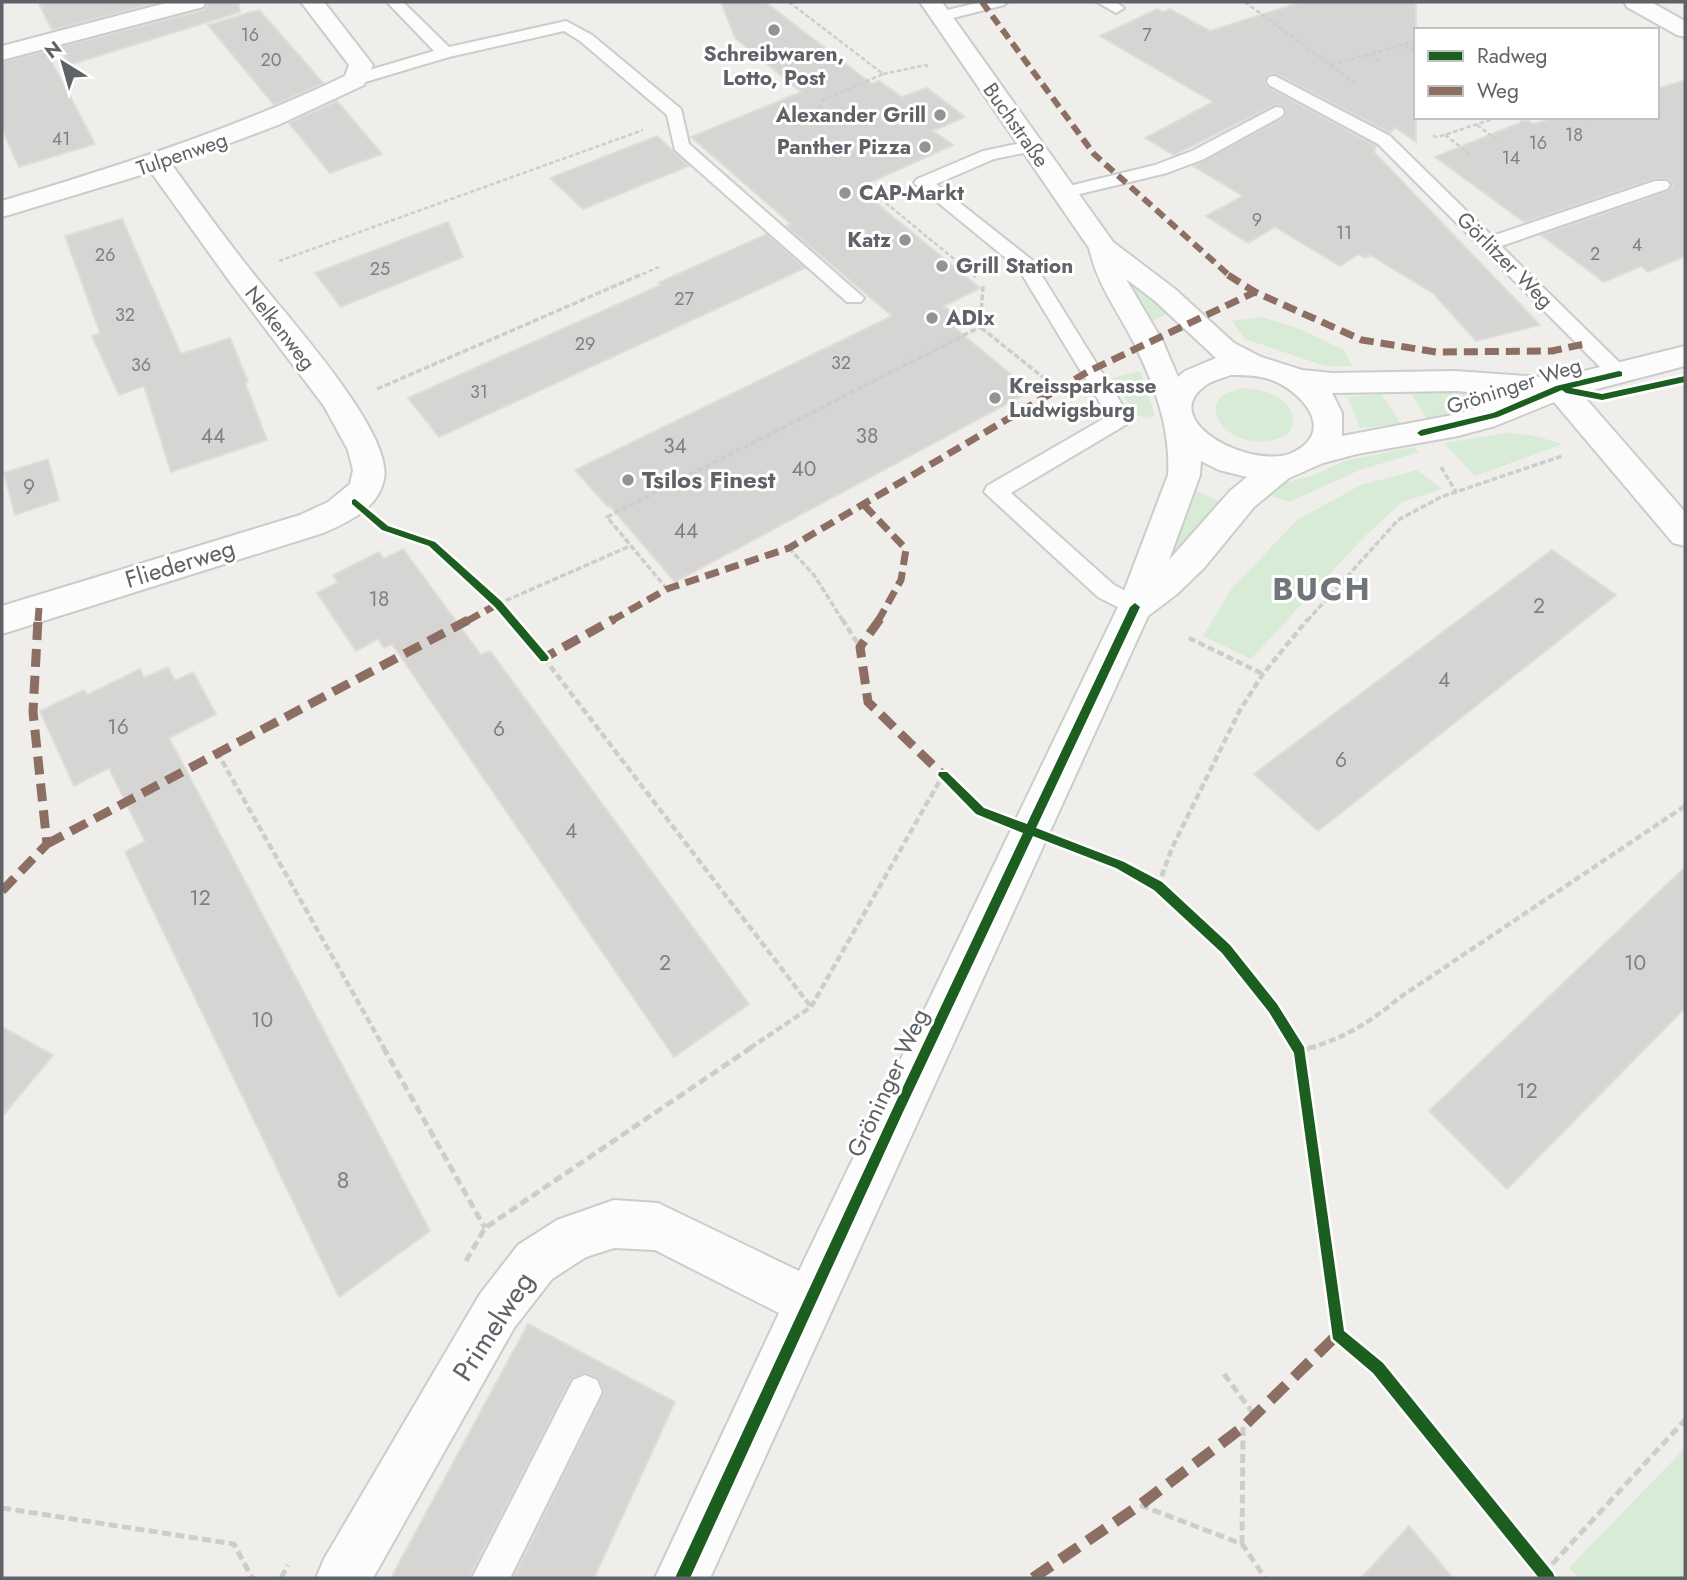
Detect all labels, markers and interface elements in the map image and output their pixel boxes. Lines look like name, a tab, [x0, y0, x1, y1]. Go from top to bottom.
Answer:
house number: 16	[241, 22, 259, 48]
marker: Schreibwaren, Lotto, Post	[766, 22, 782, 38]
house number: 7	[1142, 22, 1152, 48]
north arrow	[28, 28, 98, 98]
legend	[1414, 28, 1659, 119]
text: N	[39, 34, 67, 65]
place label: Schreibwaren, Lotto, Post	[704, 39, 844, 93]
text: Radweg	[1477, 41, 1548, 71]
house number: 20	[260, 47, 282, 73]
text: Weg	[1477, 76, 1519, 106]
street label: Buchstraße	[976, 77, 1056, 174]
place label: Alexander Grill	[775, 100, 926, 130]
marker: Alexander Grill	[932, 107, 948, 123]
house number: 18	[1565, 122, 1583, 148]
street label: Tulpenweg	[132, 124, 232, 184]
house number: 41	[52, 126, 70, 152]
house number: 16	[1529, 130, 1547, 156]
place label: Panther Pizza	[777, 132, 911, 162]
marker: Panther Pizza	[917, 139, 933, 155]
house number: 14	[1502, 145, 1520, 171]
place label: CAP-Markt	[859, 178, 964, 208]
marker: CAP-Markt	[837, 185, 853, 201]
street label: Görlitzer Weg	[1450, 205, 1560, 315]
house number: 9	[1252, 207, 1262, 233]
house number: 11	[1336, 220, 1352, 246]
place label: Katz	[847, 225, 891, 255]
marker: Katz	[897, 232, 913, 248]
house number: 4	[1632, 232, 1642, 258]
house number: 2	[1590, 241, 1600, 267]
house number: 26	[95, 242, 115, 268]
place label: Grill Station	[956, 251, 1073, 281]
house number: 25	[370, 256, 390, 282]
marker: Grill Station	[934, 258, 950, 274]
street label: Nelkenweg	[238, 280, 322, 376]
house number: 27	[674, 286, 694, 312]
house number: 32	[115, 302, 135, 328]
place label: ADIx	[945, 303, 996, 333]
marker: ADIx	[924, 310, 940, 326]
house number: 29	[575, 331, 595, 357]
house number: 32	[831, 350, 851, 376]
street label: Gröninger Weg	[1443, 350, 1585, 422]
house number: 36	[131, 352, 151, 378]
place label: Kreissparkasse Ludwigsburg	[1009, 371, 1157, 425]
house number: 31	[470, 379, 488, 405]
marker: Kreissparkasse Ludwigsburg	[987, 390, 1003, 406]
house number: 44	[201, 421, 225, 451]
house number: 38	[856, 421, 878, 451]
house number: 34	[663, 431, 687, 461]
house number: 40	[792, 454, 816, 484]
place label: Tsilos Finest	[642, 462, 776, 497]
house number: 9	[23, 472, 35, 502]
marker: Tsilos Finest	[620, 472, 636, 488]
house number: 44	[674, 516, 698, 546]
street label: Fliederweg	[121, 530, 239, 597]
district label: BUCH	[1272, 566, 1372, 612]
house number: 18	[369, 584, 389, 614]
house number: 2	[1533, 591, 1545, 621]
house number: 4	[1438, 665, 1450, 695]
house number: 16	[107, 712, 129, 742]
house number: 6	[493, 714, 505, 744]
house number: 6	[1335, 745, 1347, 775]
house number: 4	[565, 816, 577, 846]
house number: 12	[189, 883, 211, 913]
house number: 2	[659, 948, 671, 978]
house number: 10	[1624, 948, 1646, 978]
street label: Gröninger Weg	[838, 1003, 937, 1163]
house number: 10	[251, 1005, 273, 1035]
house number: 12	[1516, 1076, 1538, 1106]
house number: 8	[336, 1162, 350, 1197]
street label: Primelweg	[443, 1263, 544, 1389]

